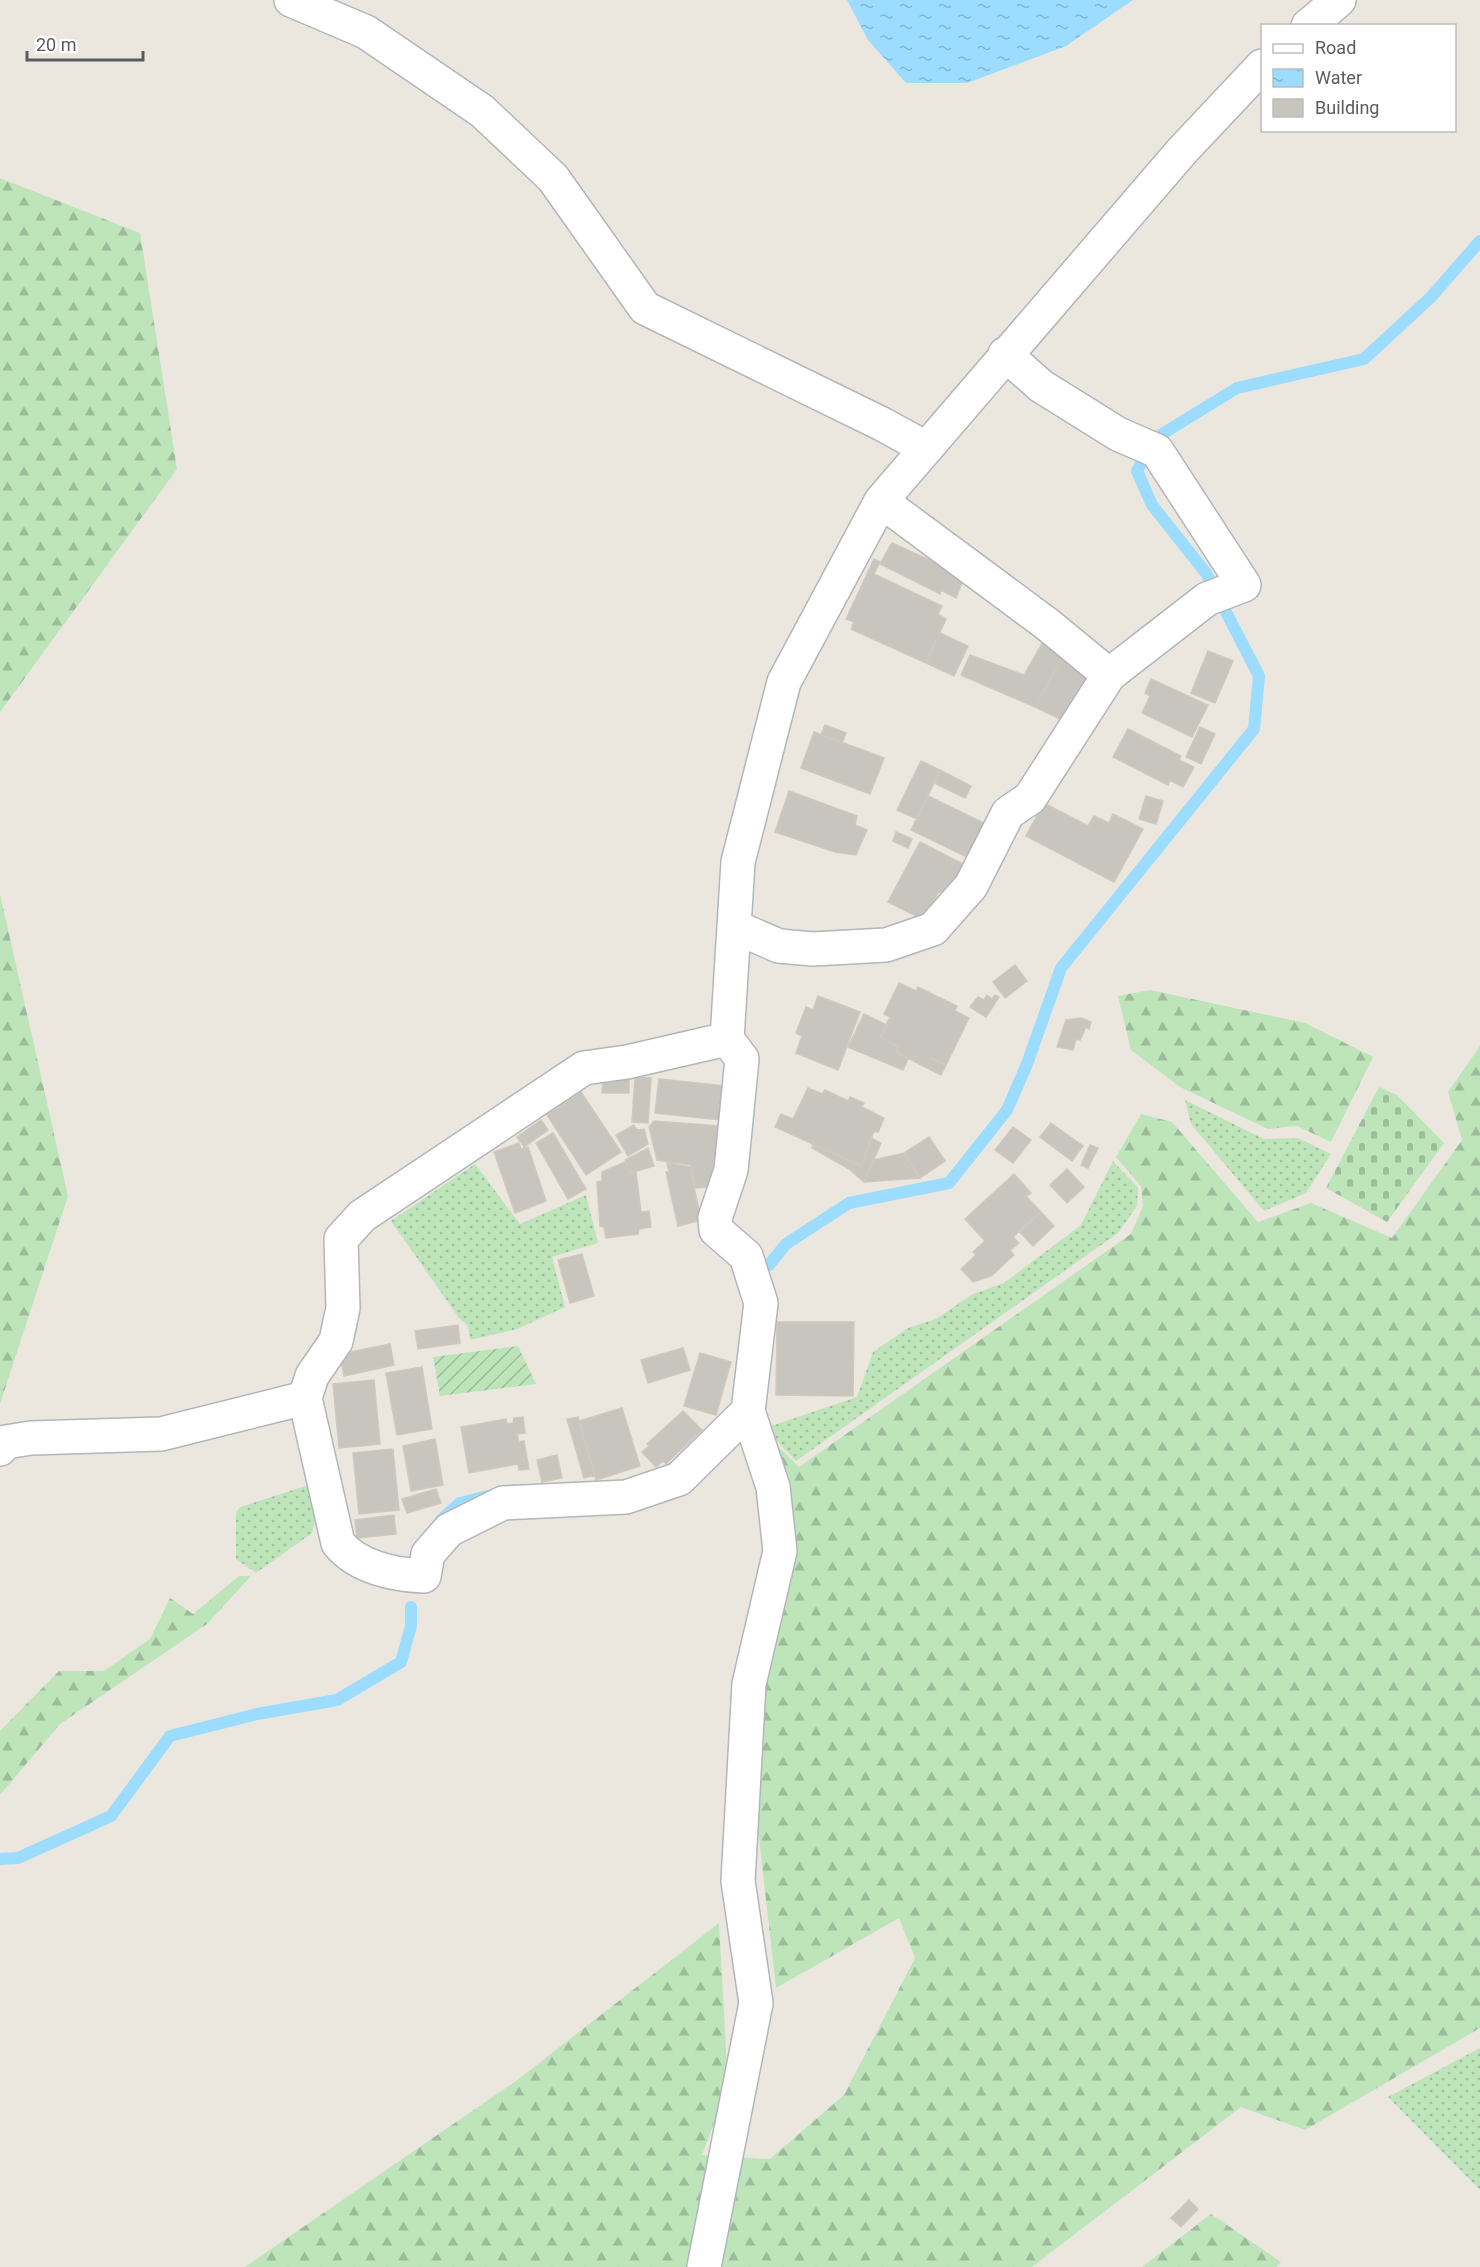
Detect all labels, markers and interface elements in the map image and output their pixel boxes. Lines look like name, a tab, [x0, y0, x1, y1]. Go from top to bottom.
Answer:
scale bar	[27, 24, 142, 62]
legend	[1261, 24, 1456, 132]
text: 20 m	[36, 34, 76, 55]
text: Road	[1315, 37, 1356, 58]
text: Water	[1315, 67, 1362, 88]
text: Building	[1315, 97, 1379, 118]

